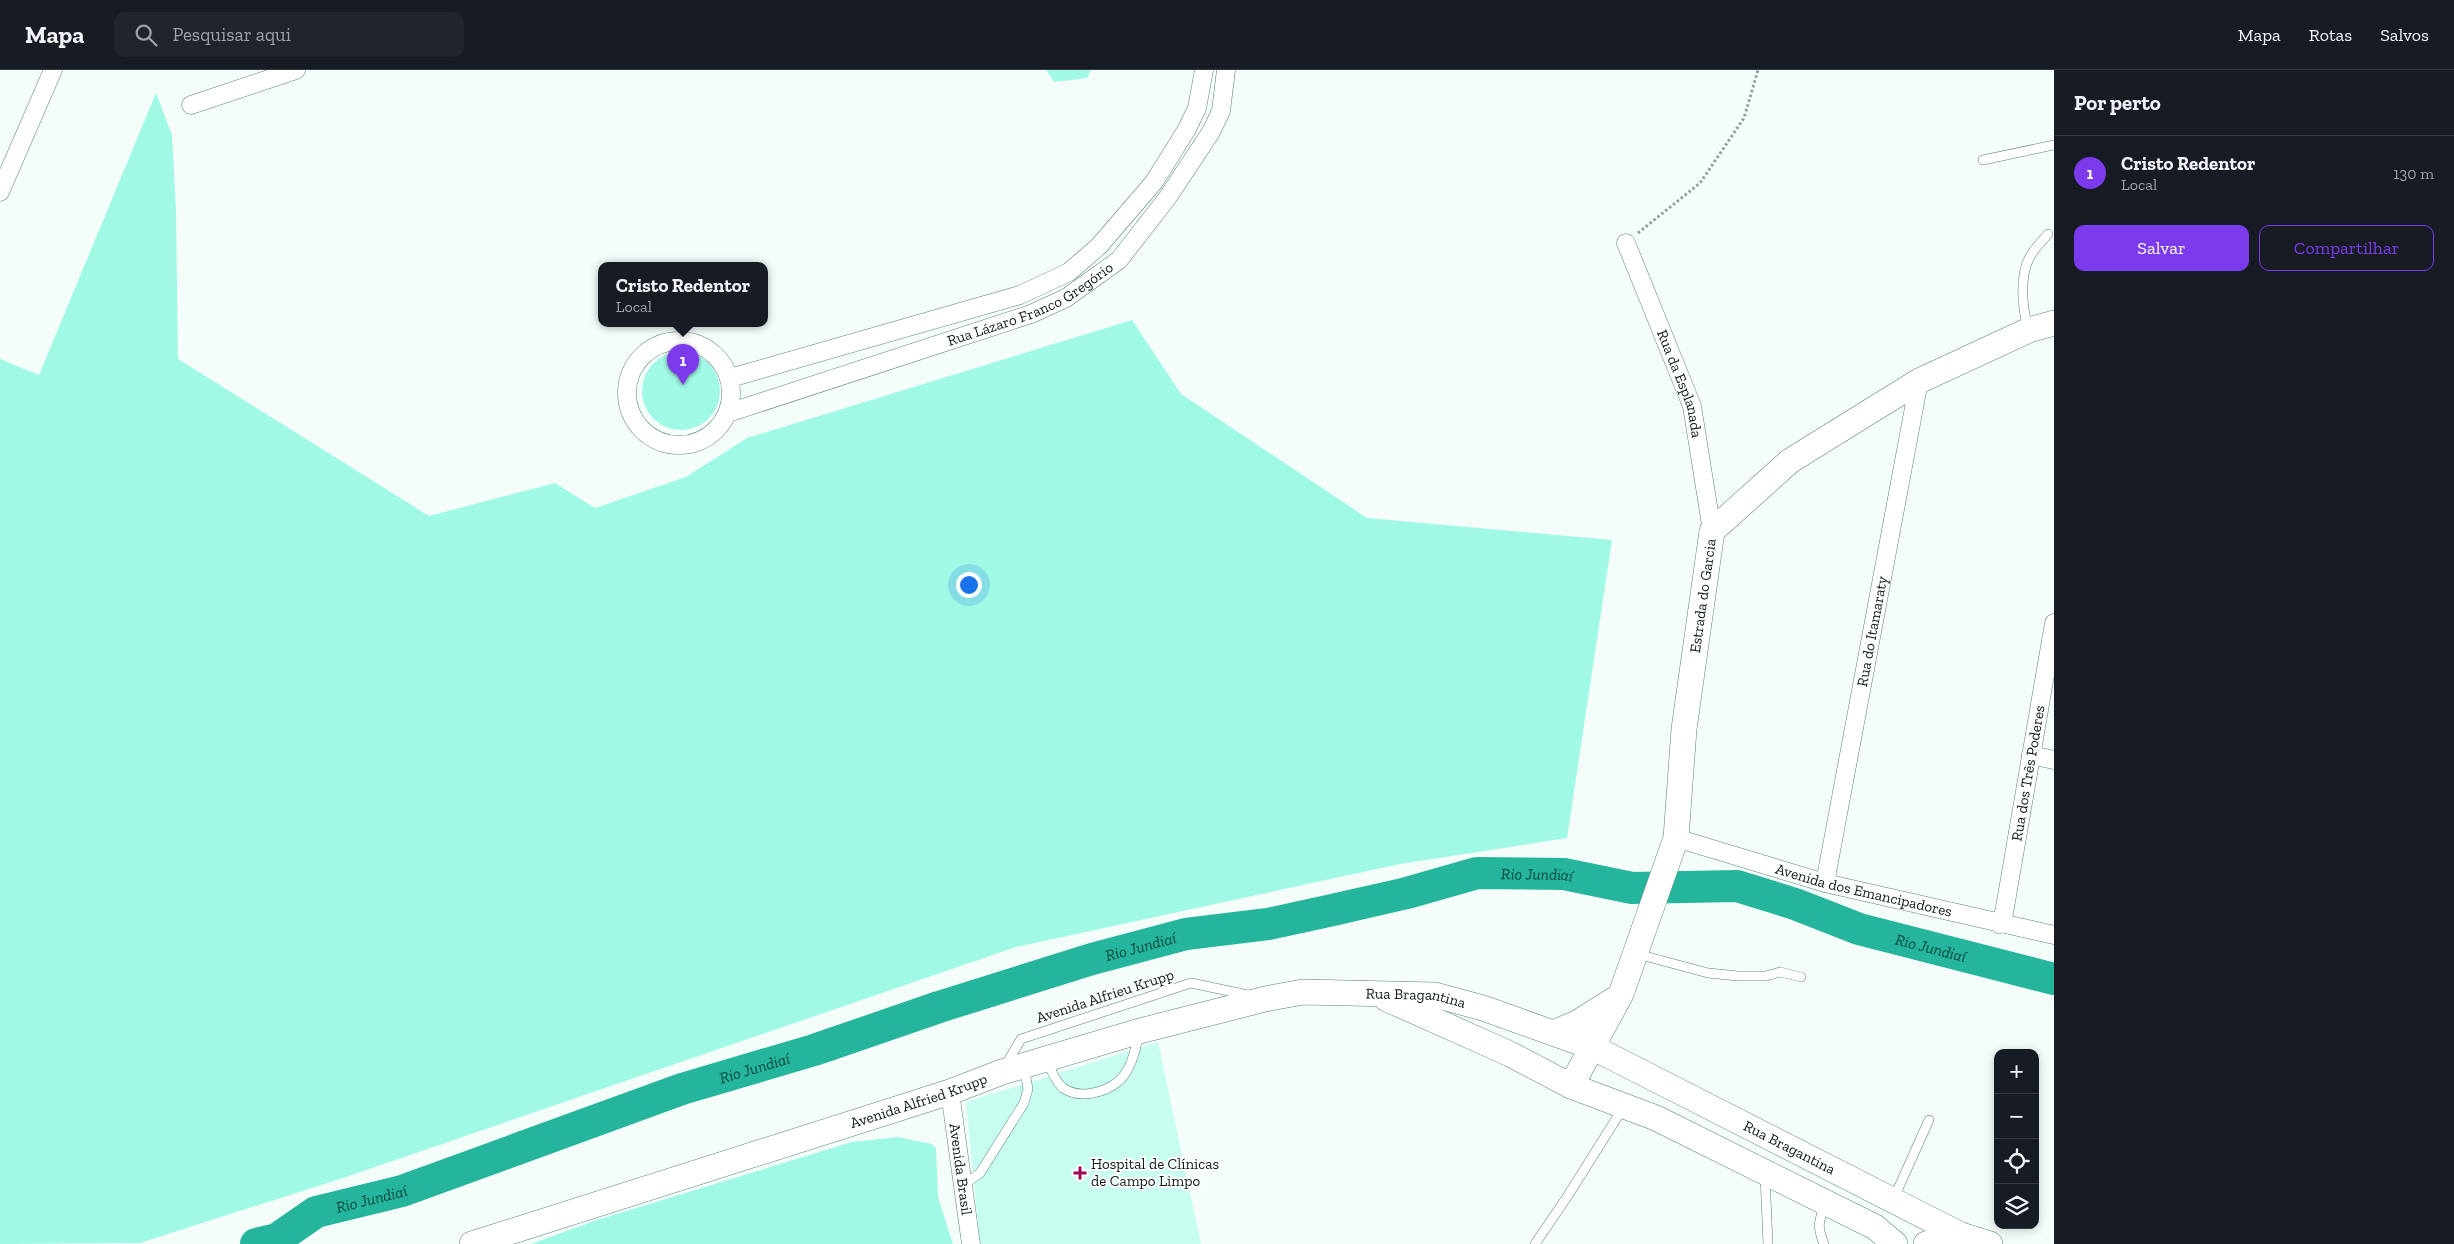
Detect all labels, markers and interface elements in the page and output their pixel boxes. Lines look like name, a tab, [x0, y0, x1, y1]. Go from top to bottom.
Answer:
search box	[114, 12, 464, 57]
text: Mapa	[25, 20, 84, 49]
icon: search	[132, 21, 160, 49]
text: Pesquisar aqui	[172, 23, 291, 46]
text: Mapa	[2238, 24, 2281, 46]
text: Rotas	[2309, 24, 2352, 46]
text: Salvos	[2380, 24, 2429, 46]
text: Por perto	[2074, 90, 2161, 115]
text: Cristo Redentor	[2121, 152, 2255, 175]
text: 1	[2087, 164, 2093, 183]
text: 130 m	[2393, 164, 2434, 183]
text: Local	[2121, 175, 2157, 194]
button: Salvar	[2074, 225, 2249, 271]
button: Compartilhar	[2259, 225, 2434, 271]
street label: Rua Lázaro Franco Gregório	[945, 258, 1117, 350]
popup	[598, 262, 768, 327]
text: Cristo Redentor	[616, 274, 750, 297]
text: Local	[616, 297, 652, 316]
street label: Rua da Esplanada	[1653, 327, 1706, 439]
pin: 1	[667, 344, 699, 385]
street label: Estrada do Garcia	[1686, 537, 1720, 654]
your location	[956, 572, 982, 598]
street label: Rua do Itamaraty	[1853, 574, 1891, 688]
street label: Rua dos Três Poderes	[2008, 704, 2049, 843]
street label: Avenida dos Emancipadores	[1773, 860, 1954, 921]
water label: Rio Jundiaí	[1501, 864, 1576, 886]
water label: Rio Jundiaí	[1103, 928, 1179, 965]
water label: Rio Jundiaí	[1893, 930, 1969, 966]
street label: Avenida Alfrieu Krupp	[1034, 965, 1176, 1027]
street label: Rua Bragantina	[1365, 984, 1468, 1012]
water label: Rio Jundiaí	[717, 1048, 793, 1087]
map controls	[1994, 1049, 2039, 1229]
button: +	[1994, 1049, 2039, 1094]
street label: Avenida Alfried Krupp	[848, 1070, 990, 1132]
button: −	[1994, 1094, 2039, 1139]
street label: Rua Bragantina	[1740, 1117, 1838, 1178]
street label: Avenida Brasil	[945, 1122, 976, 1216]
button: locate	[1994, 1139, 2039, 1184]
place label: Hospital de Clínicas de Campo Limpo	[1091, 1155, 1219, 1190]
marker: Hospital de Clínicas de Campo Limpo	[1073, 1166, 1087, 1180]
water label: Rio Jundiaí	[334, 1181, 411, 1217]
button: layers	[1994, 1184, 2039, 1229]

